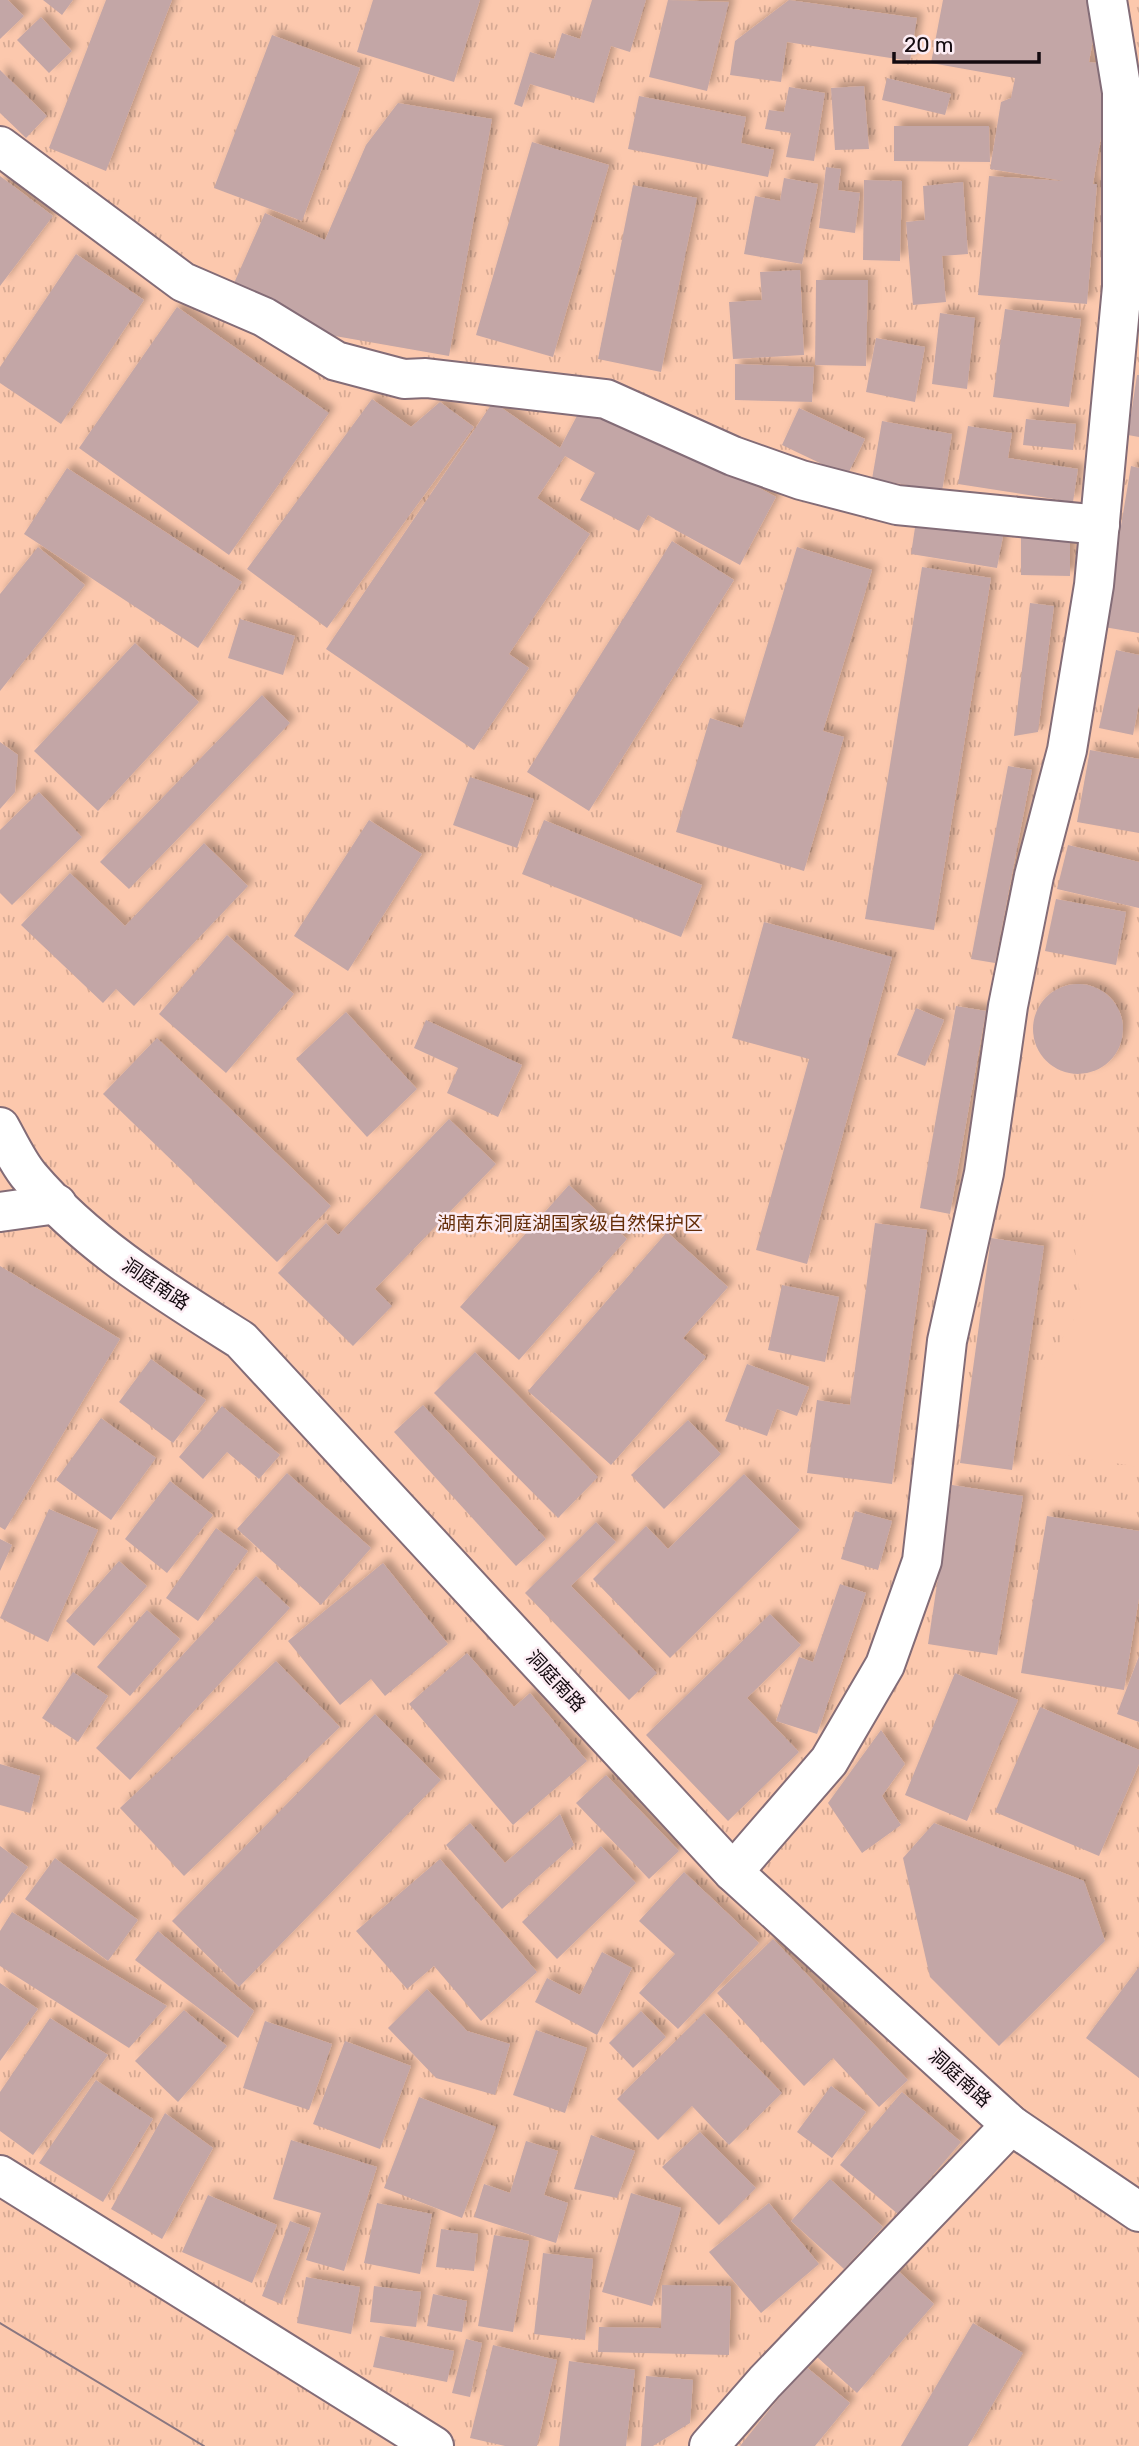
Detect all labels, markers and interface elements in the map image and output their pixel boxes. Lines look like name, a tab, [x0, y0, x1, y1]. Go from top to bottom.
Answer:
scale bar	[894, 21, 1039, 65]
text: 20 m	[904, 32, 953, 57]
park label: 湖南东洞庭湖国家级自然保护区	[437, 1212, 703, 1235]
street label: 洞庭南路	[118, 1253, 194, 1315]
street label: 洞庭南路	[522, 1645, 590, 1717]
street label: 洞庭南路	[924, 2044, 996, 2112]

